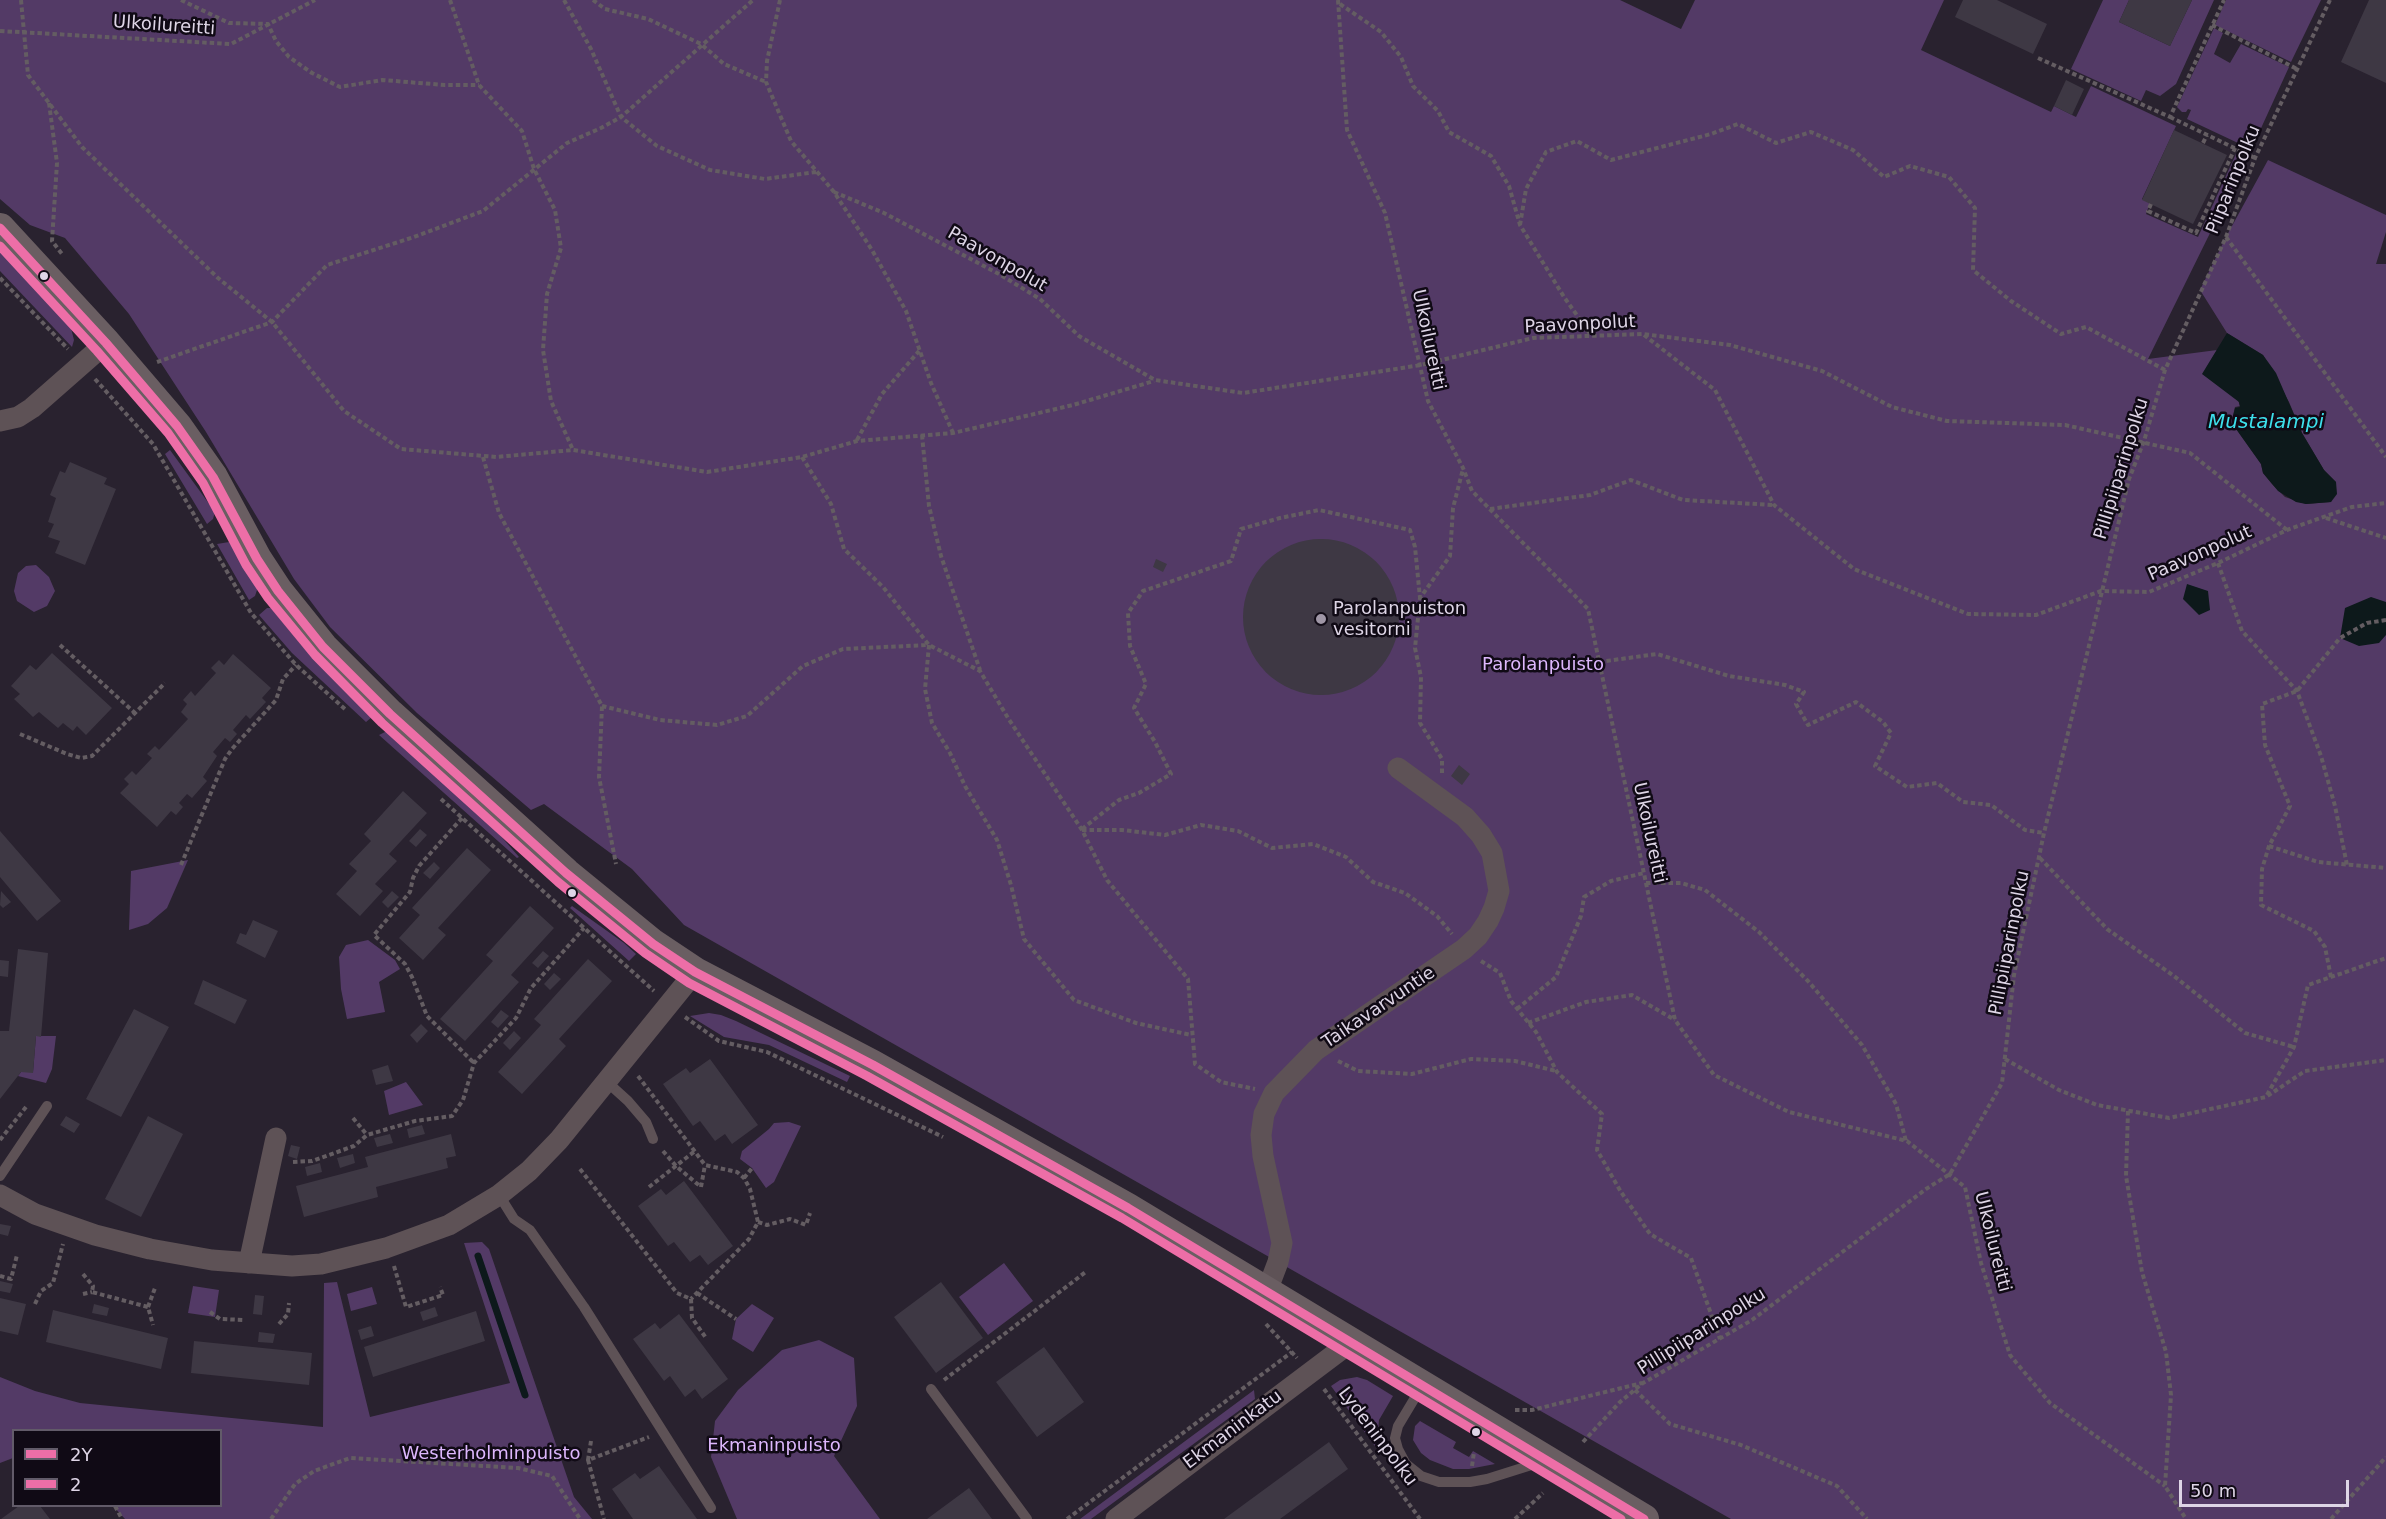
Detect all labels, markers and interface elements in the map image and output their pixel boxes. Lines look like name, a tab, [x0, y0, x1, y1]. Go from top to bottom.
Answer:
street label: Ulkoilureitti	[112, 12, 216, 40]
street label: Piiparinpolku	[2202, 122, 2266, 238]
street label: Paavonpolut	[943, 223, 1051, 297]
unlabelled marker	[38, 270, 50, 282]
street label: Ulkoilureitti	[1407, 288, 1449, 392]
street label: Paavonpolut	[1524, 311, 1636, 339]
street label: Pillipiiparinpolku	[2090, 396, 2154, 542]
water label: Mustalampi	[2208, 411, 2324, 435]
street label: Paavonpolut	[2145, 522, 2255, 586]
place label: Parolanpuiston vesitorni	[1333, 598, 1466, 640]
marker: Parolanpuiston vesitorni	[1314, 612, 1328, 626]
park label: Parolanpuisto	[1482, 654, 1604, 676]
street label: Ulkoilureitti	[1628, 781, 1670, 885]
street label: Pillipiiparinpolku	[1985, 869, 2035, 1017]
unlabelled marker	[566, 887, 578, 899]
street label: Taikavarvuntie	[1319, 962, 1439, 1054]
street label: Ulkoilureitti	[1969, 1190, 2015, 1294]
street label: Pillipiiparinpolku	[1634, 1284, 1770, 1380]
street label: Lydeninpolku	[1333, 1383, 1421, 1491]
street label: Ekmaninkatu	[1179, 1386, 1287, 1474]
unlabelled marker	[1470, 1426, 1482, 1438]
legend	[12, 1429, 222, 1507]
park label: Ekmaninpuisto	[707, 1435, 841, 1457]
park label: Westerholminpuisto	[401, 1443, 581, 1465]
text: 2Y	[70, 1444, 92, 1465]
scale bar	[2182, 1468, 2352, 1506]
text: 2	[70, 1474, 81, 1495]
text: 50 m	[2190, 1480, 2236, 1501]

